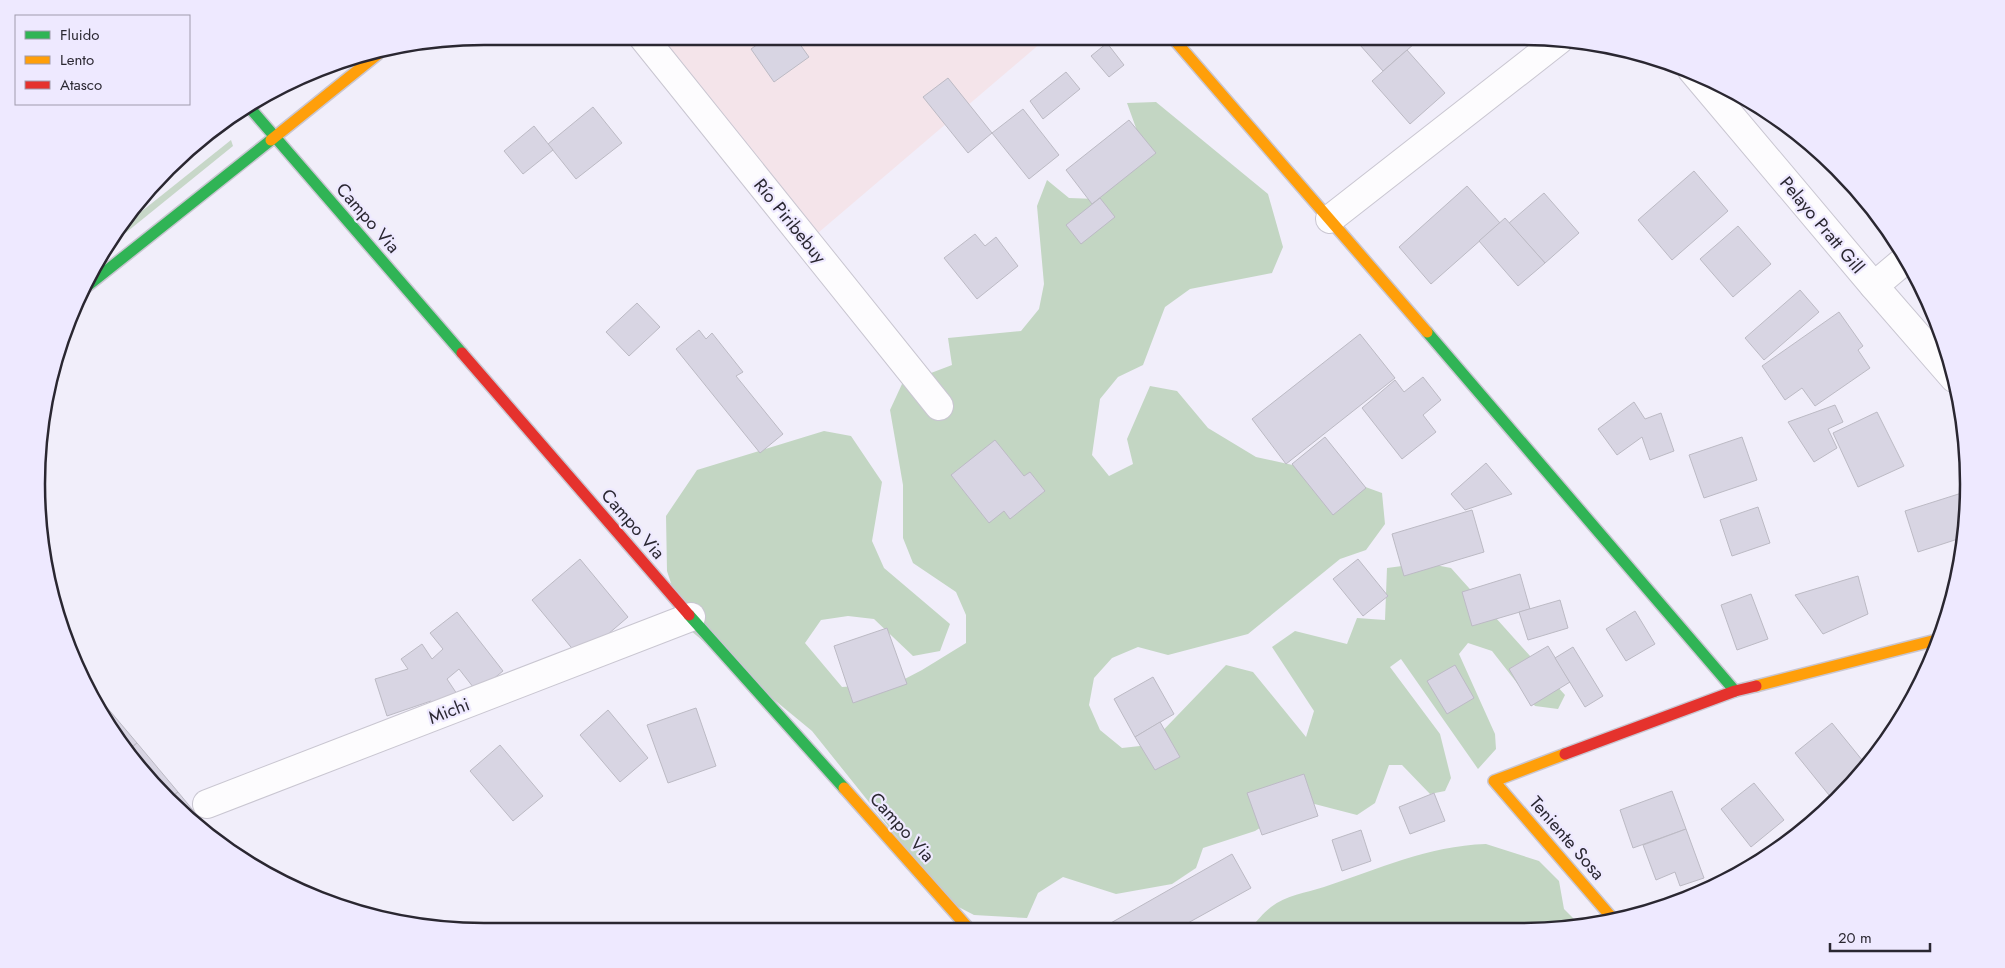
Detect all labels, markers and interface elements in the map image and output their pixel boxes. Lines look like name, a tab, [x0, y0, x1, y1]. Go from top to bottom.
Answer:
legend	[15, 15, 190, 105]
text: Fluido	[60, 24, 99, 46]
text: Lento	[60, 49, 94, 71]
text: Atasco	[60, 74, 102, 96]
street label: Pelayo Pratt Gill	[1774, 171, 1870, 279]
street label: Río Piribebuy	[748, 173, 832, 269]
street label: Campo Via	[330, 177, 406, 259]
street label: Campo Via	[595, 483, 671, 565]
street label: Michi	[425, 691, 473, 731]
street label: Campo Via	[864, 786, 940, 868]
street label: Teniente Sosa	[1523, 790, 1611, 886]
scale bar	[1830, 920, 1930, 952]
text: 20 m	[1838, 927, 1872, 949]

